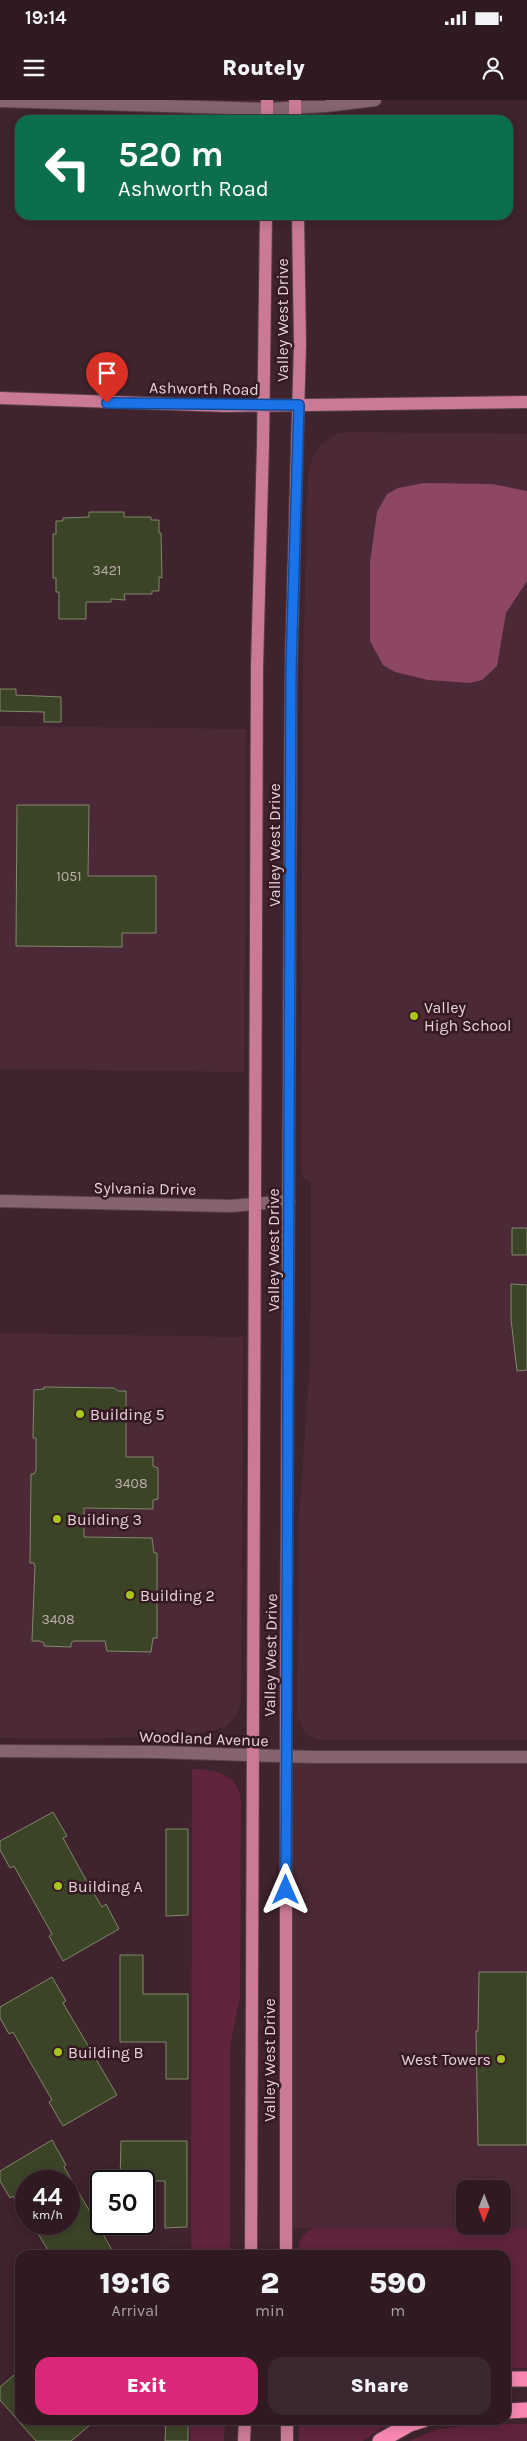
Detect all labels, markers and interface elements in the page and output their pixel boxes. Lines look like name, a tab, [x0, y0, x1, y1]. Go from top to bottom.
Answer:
text: 19:14	[25, 7, 67, 29]
icon: menu	[20, 54, 48, 82]
icon: person	[479, 54, 507, 82]
text: Routely	[222, 55, 305, 81]
text: 520 m	[118, 134, 224, 175]
icon: left	[35, 135, 100, 200]
text: Ashworth Road	[118, 176, 269, 202]
street label: Valley West Drive	[273, 258, 292, 382]
pin	[86, 352, 128, 403]
icon: arrive	[93, 359, 121, 387]
street label: Ashworth Road	[149, 378, 259, 399]
house number: 3421	[93, 562, 121, 579]
street label: Valley West Drive	[265, 783, 284, 907]
house number: 1051	[56, 868, 82, 885]
place label: Valley High School	[424, 998, 512, 1035]
marker: Valley High School	[408, 1010, 420, 1022]
street label: Sylvania Drive	[93, 1178, 197, 1199]
street label: Valley West Drive	[264, 1188, 283, 1312]
place label: Building 5	[90, 1405, 165, 1424]
marker: Building 5	[74, 1408, 86, 1420]
house number: 3408	[115, 1475, 148, 1492]
place label: Building 3	[67, 1510, 142, 1529]
marker: Building 3	[51, 1513, 63, 1525]
place label: Building 2	[140, 1586, 215, 1605]
marker: Building 2	[124, 1589, 136, 1601]
street label: Valley West Drive	[260, 1593, 281, 1717]
house number: 3408	[42, 1611, 75, 1628]
street label: Woodland Avenue	[139, 1727, 269, 1750]
position arrow	[259, 1863, 311, 1915]
place label: Building A	[68, 1877, 143, 1896]
marker: Building A	[52, 1880, 64, 1892]
street label: Valley West Drive	[260, 1998, 279, 2122]
place label: Building B	[68, 2043, 144, 2062]
marker: Building B	[52, 2046, 64, 2058]
place label: West Towers	[401, 2050, 491, 2069]
marker: West Towers	[495, 2053, 507, 2065]
speed limit sign: 50	[90, 2170, 155, 2235]
north arrow	[456, 2180, 511, 2235]
map controls	[456, 2180, 511, 2235]
text: 44	[33, 2182, 62, 2211]
text: km/h	[32, 2208, 63, 2222]
text: 19:16	[100, 2265, 170, 2301]
text: 2	[260, 2265, 279, 2301]
text: 590	[369, 2265, 426, 2301]
text: Arrival	[112, 2301, 158, 2320]
text: min	[255, 2301, 284, 2320]
text: m	[390, 2301, 405, 2320]
button: Exit	[35, 2357, 258, 2415]
button: Share	[268, 2357, 491, 2415]

